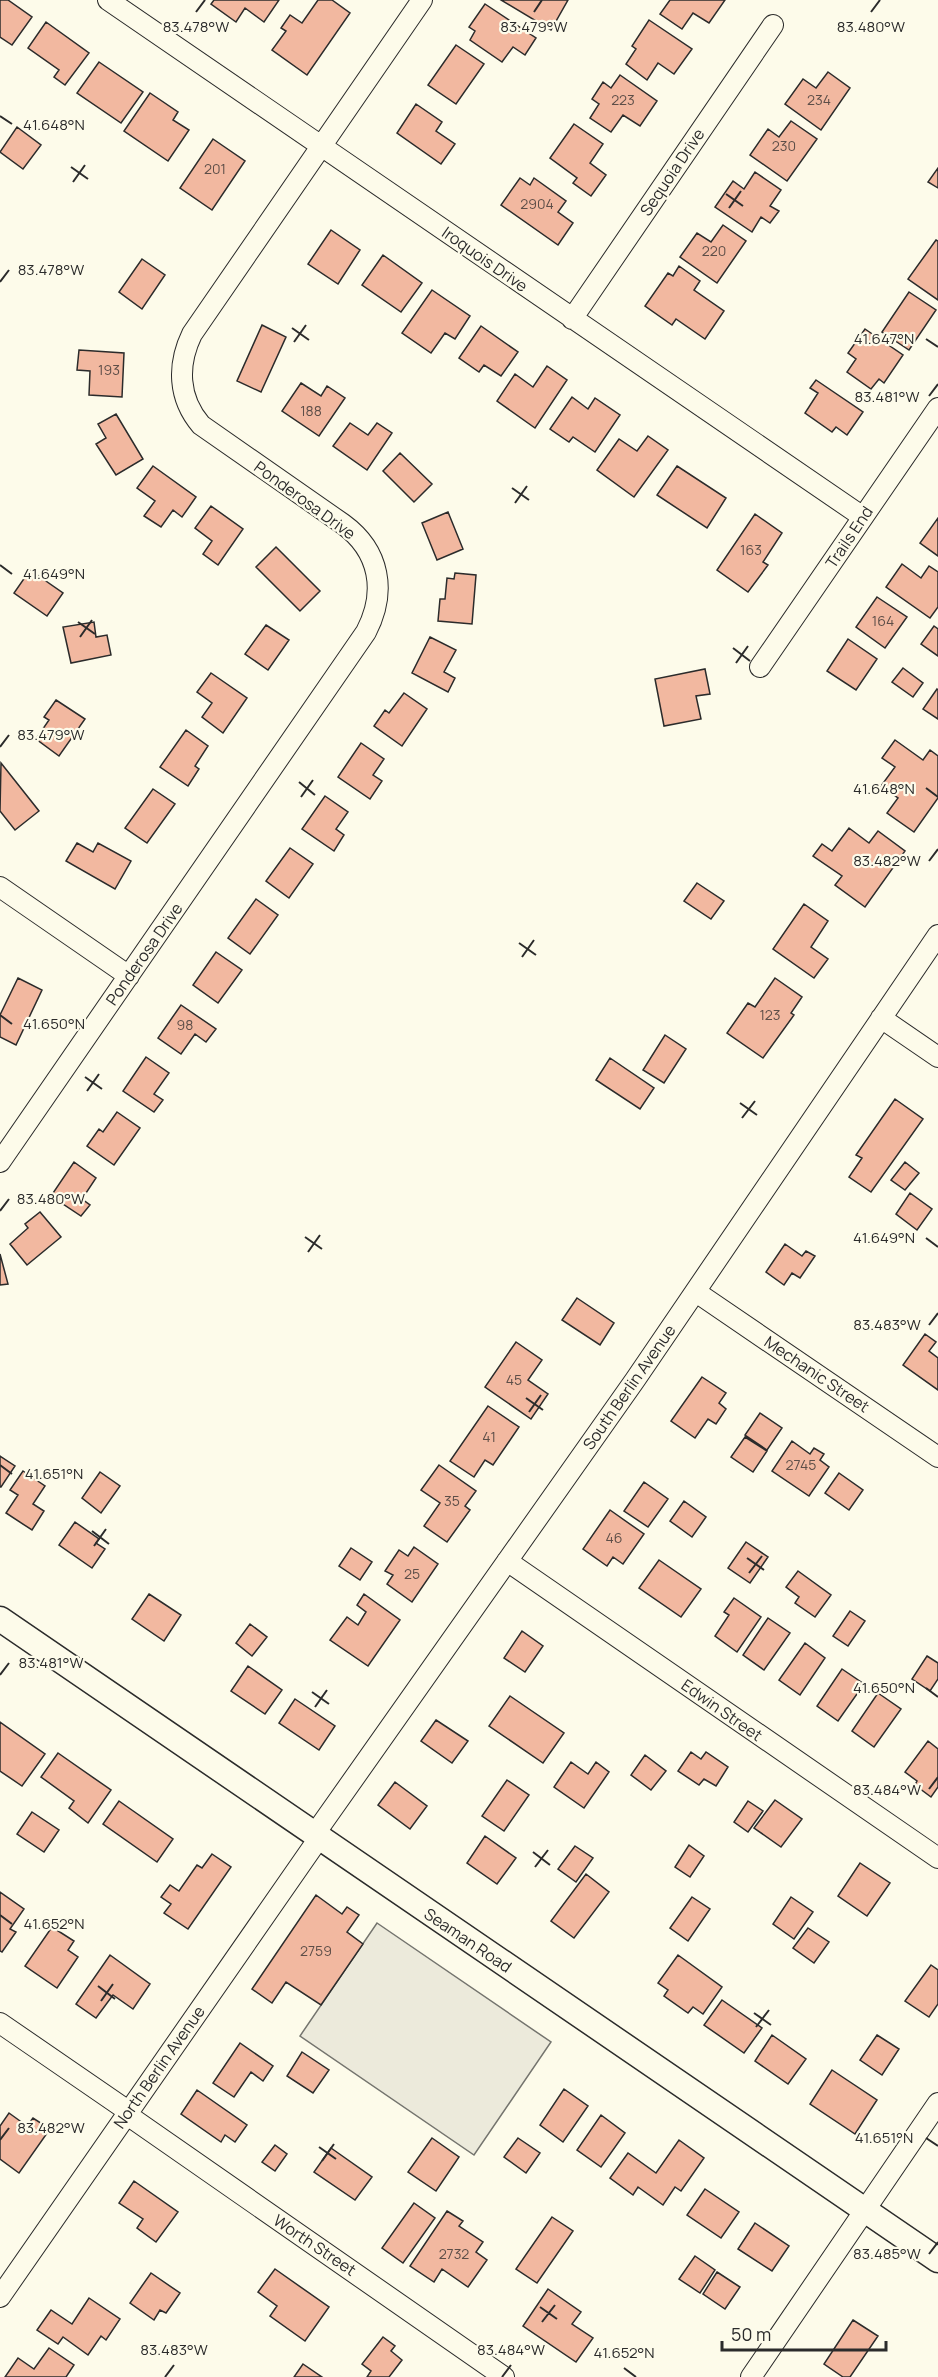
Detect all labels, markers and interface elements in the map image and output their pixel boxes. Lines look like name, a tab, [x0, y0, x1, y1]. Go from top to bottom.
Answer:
text: 83.478°W	[163, 16, 229, 37]
text: 83.479°W	[500, 16, 568, 37]
text: 83.480°W	[837, 16, 905, 37]
house number: 223	[611, 90, 635, 109]
house number: 234	[807, 90, 831, 109]
text: 41.648°N	[23, 114, 85, 135]
street label: Sequoia Drive	[635, 124, 709, 220]
house number: 230	[772, 136, 796, 155]
house number: 201	[204, 159, 226, 178]
house number: 2904	[520, 194, 554, 213]
street label: Iroquois Drive	[438, 221, 532, 297]
house number: 220	[702, 241, 726, 260]
text: 83.478°W	[18, 259, 84, 280]
text: 41.647°N	[854, 328, 914, 349]
house number: 193	[98, 360, 120, 379]
text: 83.481°W	[855, 386, 920, 407]
house number: 188	[300, 401, 322, 420]
street label: Ponderosa Drive	[250, 456, 360, 544]
street label: Trails End	[820, 502, 878, 572]
house number: 163	[740, 540, 762, 559]
text: 41.649°N	[23, 563, 85, 584]
house number: 164	[872, 611, 894, 630]
text: 83.479°W	[17, 724, 85, 745]
text: 41.648°N	[853, 778, 915, 799]
text: 83.482°W	[853, 850, 921, 871]
street label: Ponderosa Drive	[101, 898, 187, 1010]
house number: 123	[759, 1005, 781, 1024]
text: 41.650°N	[23, 1013, 85, 1034]
house number: 98	[177, 1015, 193, 1034]
text: 83.480°W	[17, 1188, 85, 1209]
text: 41.649°N	[853, 1227, 915, 1248]
text: 83.483°W	[853, 1314, 921, 1335]
street label: South Berlin Avenue	[578, 1320, 680, 1454]
street label: Mechanic Street	[760, 1331, 874, 1417]
house number: 45	[506, 1370, 522, 1389]
house number: 41	[482, 1427, 496, 1446]
house number: 2745	[786, 1455, 816, 1474]
text: 41.651°N	[25, 1463, 83, 1484]
house number: 35	[444, 1491, 460, 1510]
house number: 46	[606, 1528, 622, 1547]
house number: 25	[404, 1564, 420, 1583]
text: 83.481°W	[19, 1652, 84, 1673]
street label: Edwin Street	[677, 1674, 767, 1746]
text: 41.650°N	[853, 1677, 915, 1698]
text: 83.484°W	[853, 1779, 921, 1800]
street label: Seaman Road	[420, 1903, 516, 1977]
text: 41.652°N	[23, 1913, 85, 1934]
house number: 2759	[300, 1941, 332, 1960]
street label: North Berlin Avenue	[108, 2001, 210, 2133]
text: 83.482°W	[17, 2117, 85, 2138]
text: 41.651°N	[855, 2127, 913, 2148]
street label: Worth Street	[269, 2209, 361, 2281]
text: 83.485°W	[853, 2243, 921, 2264]
house number: 2732	[439, 2244, 469, 2263]
scale bar	[722, 2314, 886, 2352]
text: 50 m	[731, 2322, 771, 2346]
text: 83.483°W	[140, 2339, 208, 2360]
text: 83.484°W	[477, 2339, 545, 2360]
text: 41.652°N	[593, 2342, 655, 2363]

